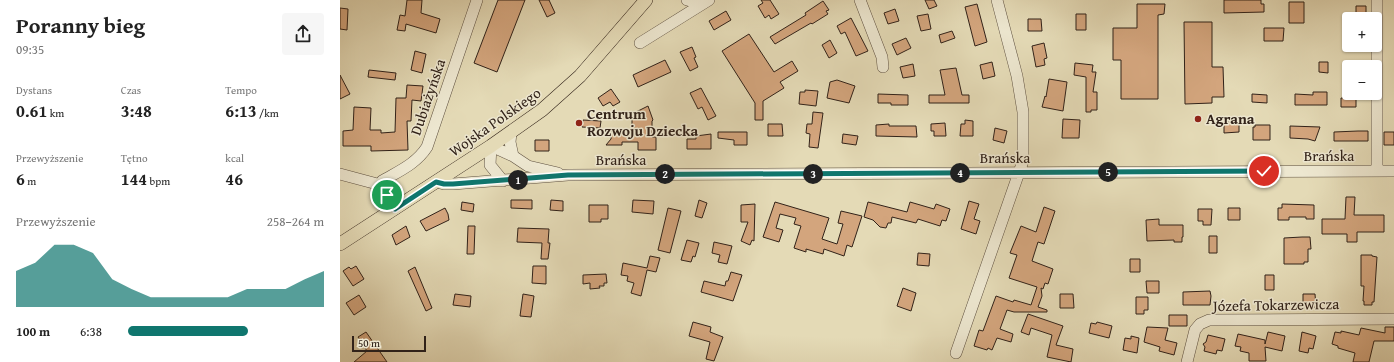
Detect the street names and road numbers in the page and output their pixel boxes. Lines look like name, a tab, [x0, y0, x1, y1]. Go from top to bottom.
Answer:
street label: Dubiażyńska	[405, 56, 450, 138]
street label: Wojska Polskiego	[445, 82, 545, 161]
street label: Brańska	[1304, 145, 1354, 166]
street label: Brańska	[980, 147, 1030, 168]
street label: Brańska	[596, 149, 646, 170]
street label: Józefa Tokarzewicza	[1211, 293, 1339, 316]

